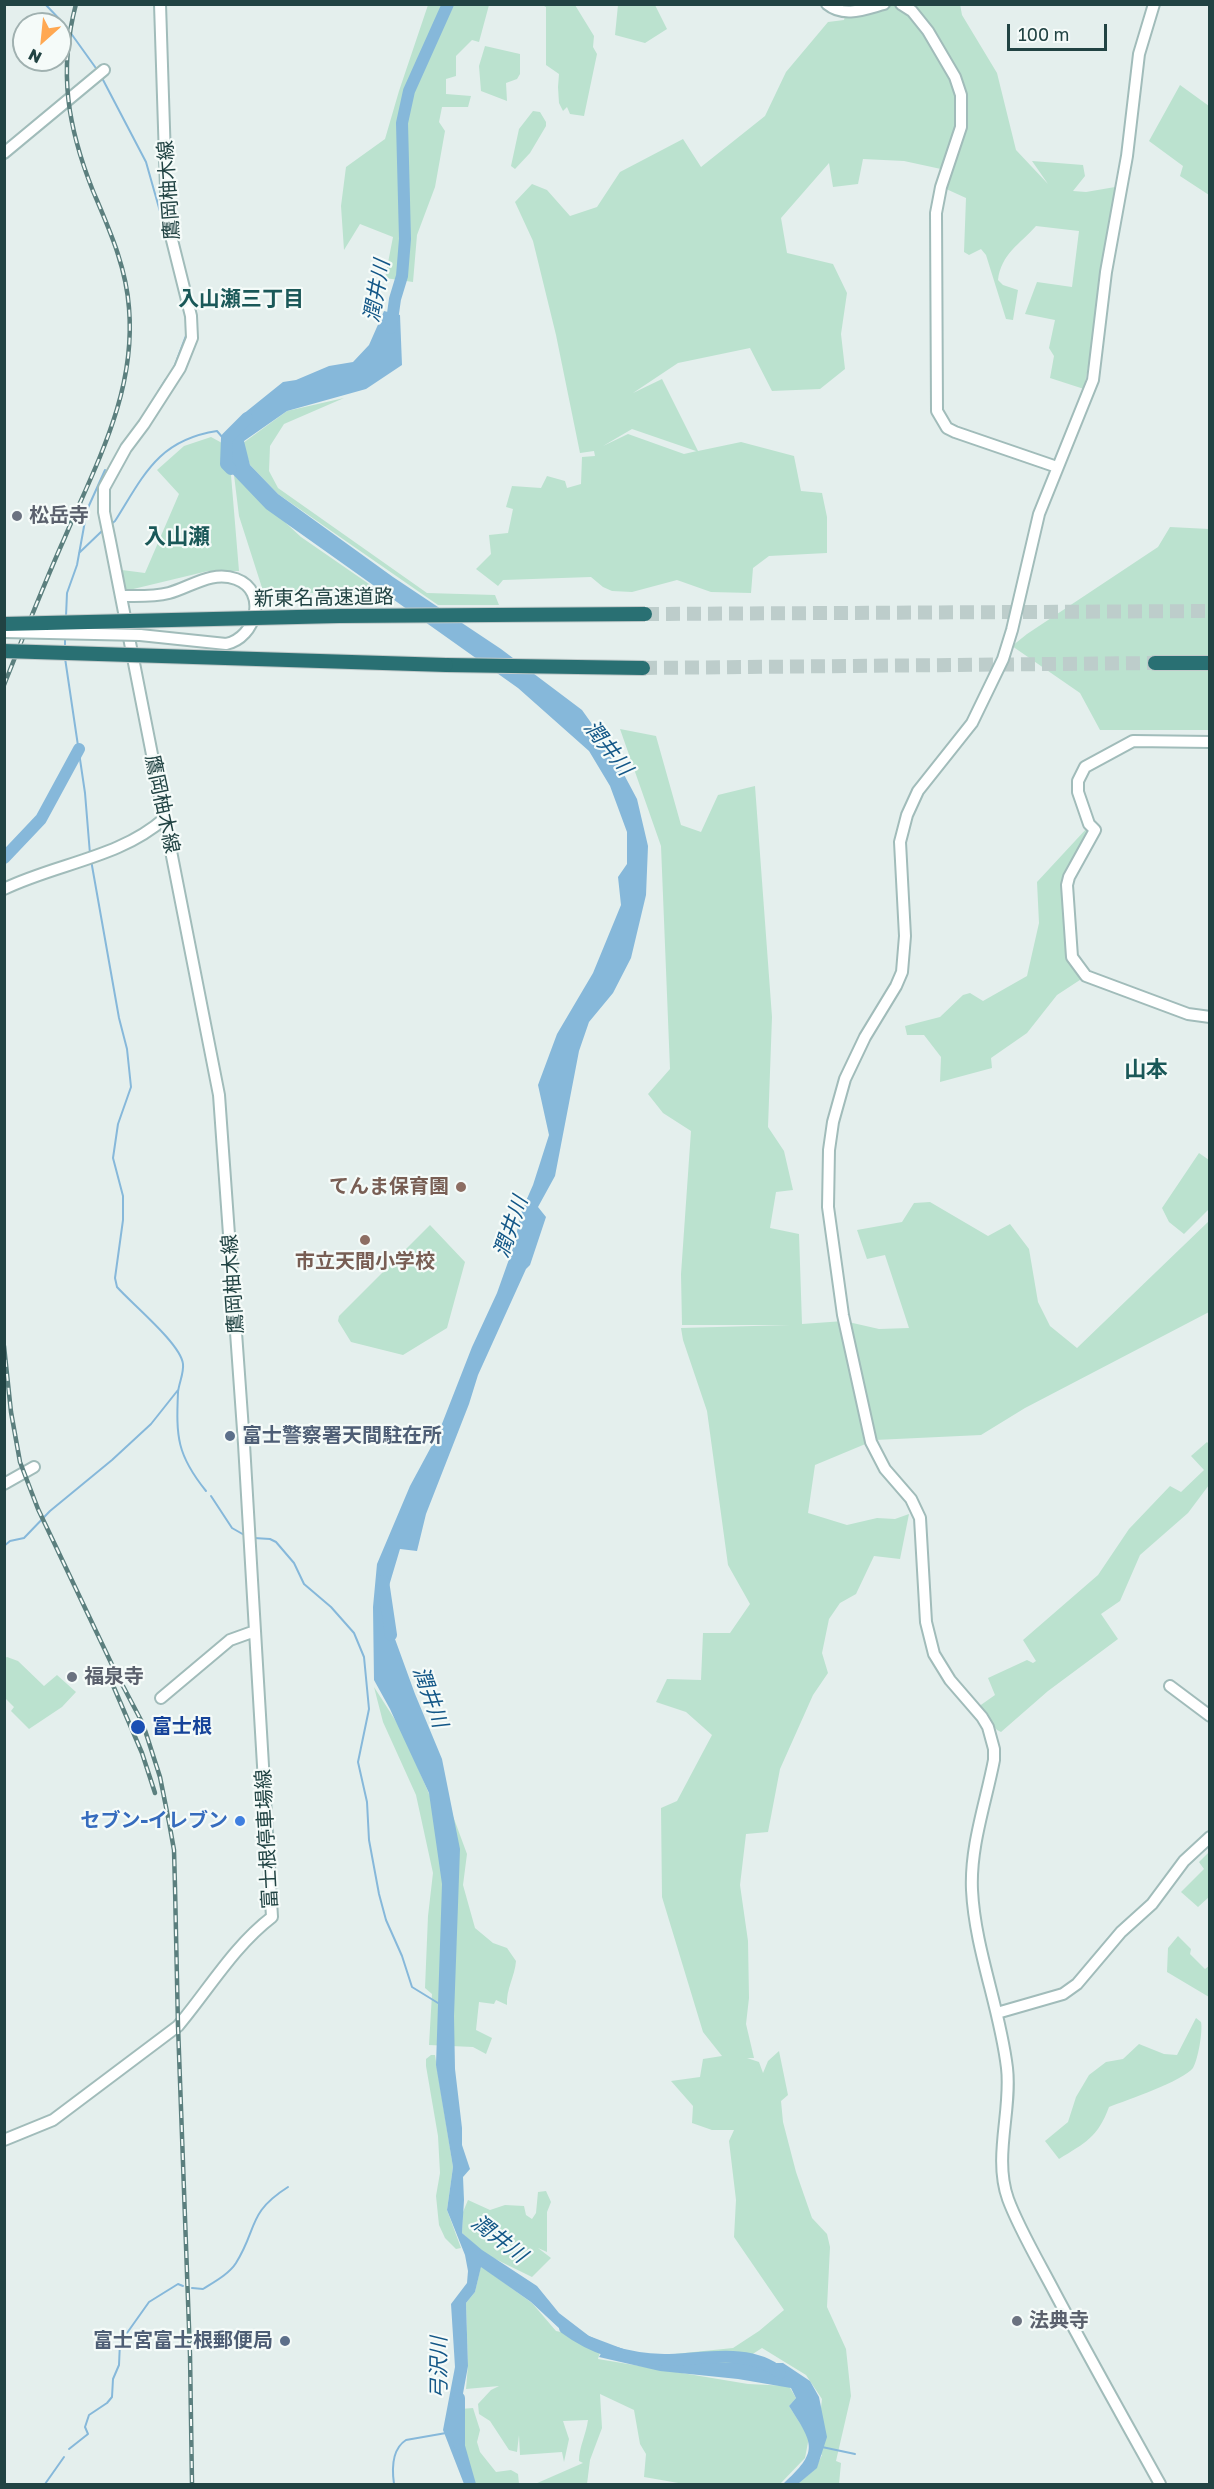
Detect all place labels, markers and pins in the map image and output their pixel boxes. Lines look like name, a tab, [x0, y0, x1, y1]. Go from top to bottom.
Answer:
place label: 松岳寺	[29, 504, 89, 528]
marker: 松岳寺	[10, 509, 24, 523]
place label: てんま保育園	[329, 1175, 449, 1199]
marker: てんま保育園	[454, 1180, 468, 1194]
marker: 市立天間小学校	[358, 1233, 372, 1247]
place label: 市立天間小学校	[295, 1250, 435, 1274]
place label: 富士警察署天間駐在所	[242, 1424, 442, 1448]
marker: 富士警察署天間駐在所	[223, 1429, 237, 1443]
place label: 福泉寺	[84, 1665, 144, 1689]
marker: 福泉寺	[65, 1670, 79, 1684]
place label: 富士根	[152, 1715, 212, 1739]
marker: 富士根	[129, 1718, 147, 1736]
place label: セブン-イレブン	[80, 1809, 228, 1833]
marker: セブン-イレブン	[233, 1814, 247, 1828]
place label: 法典寺	[1029, 2309, 1089, 2333]
marker: 法典寺	[1010, 2314, 1024, 2328]
place label: 富士宮富士根郵便局	[93, 2329, 273, 2353]
marker: 富士宮富士根郵便局	[278, 2334, 292, 2348]

